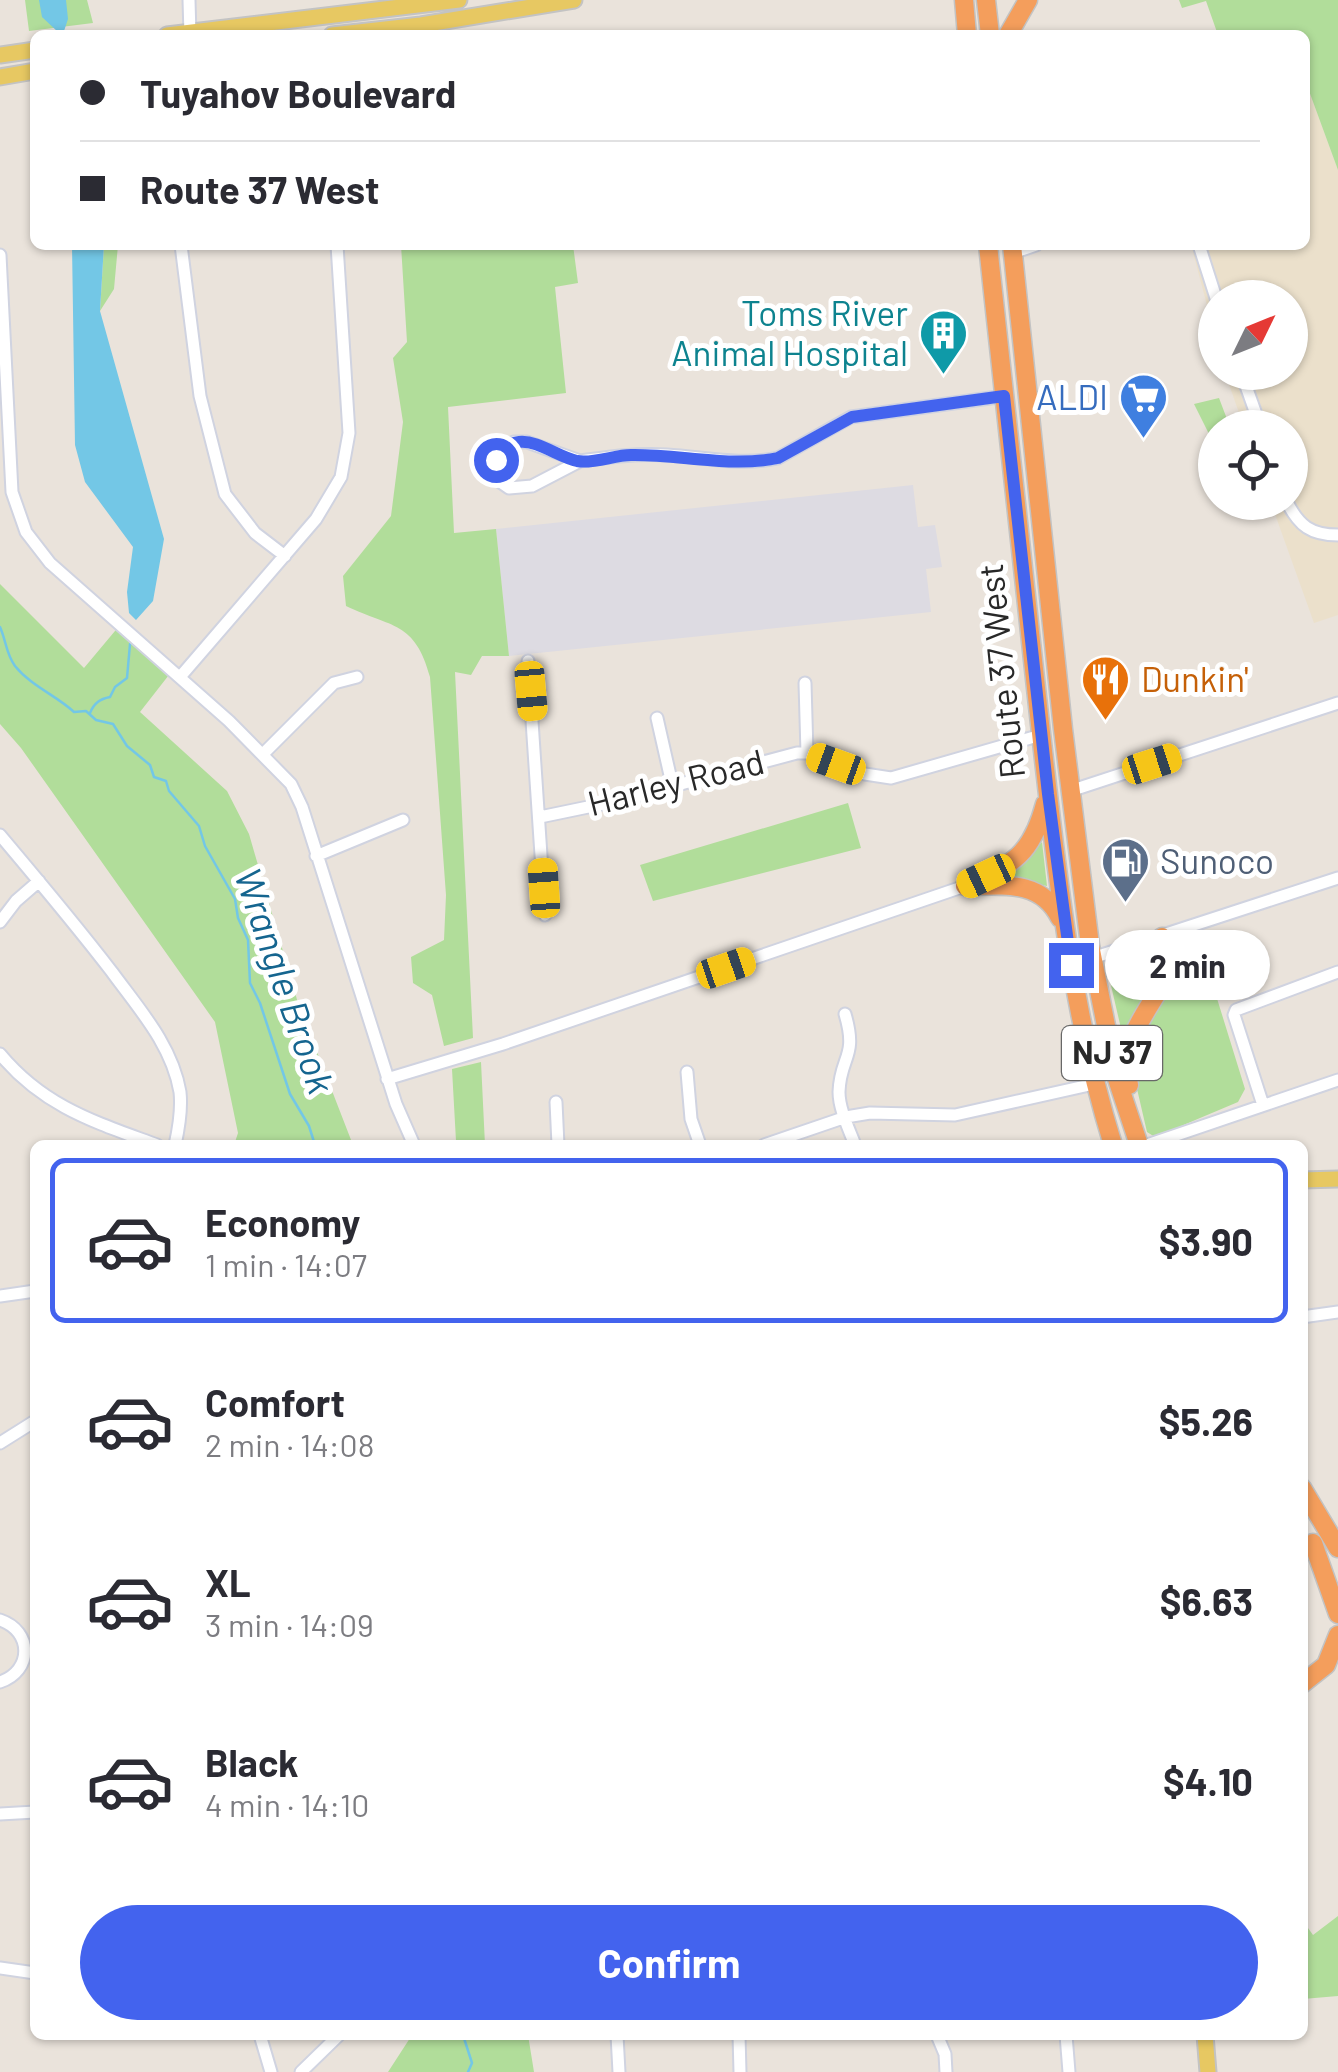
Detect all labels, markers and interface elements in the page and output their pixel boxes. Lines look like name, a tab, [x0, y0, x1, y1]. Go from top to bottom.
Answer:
text: Tuyahov Boulevard	[140, 70, 456, 116]
text: Route 37 West	[140, 166, 379, 212]
north arrow	[1198, 280, 1308, 390]
map controls	[1198, 280, 1308, 520]
place label: Toms River Animal Hospital	[671, 291, 908, 373]
building icon: Toms River Animal Hospital	[917, 308, 969, 376]
supermarket icon: ALDI	[1117, 372, 1169, 440]
place label: ALDI	[1036, 375, 1108, 417]
button: locate	[1198, 410, 1308, 520]
route start	[474, 438, 519, 483]
street label: Route 37 West	[968, 562, 1032, 781]
restaurant icon: Dunkin'	[1080, 654, 1132, 722]
place label: Dunkin'	[1141, 657, 1249, 699]
car	[513, 660, 549, 722]
street label: Harley Road	[583, 739, 768, 823]
car	[803, 740, 869, 788]
car	[1119, 740, 1185, 788]
fuel station icon: Sunoco	[1099, 836, 1151, 904]
place label: Sunoco	[1160, 839, 1274, 881]
car	[952, 850, 1020, 902]
car	[527, 857, 561, 919]
water label: Wrangle Brook	[226, 862, 346, 1100]
callout: 2 min	[1106, 930, 1271, 1000]
route end	[1049, 943, 1094, 988]
car	[693, 944, 759, 992]
text: 2 min	[1149, 946, 1226, 984]
road number: NJ 37	[1062, 1026, 1162, 1080]
icon: car	[85, 1196, 175, 1286]
text: Economy	[205, 1199, 360, 1245]
text: $3.90	[1159, 1218, 1253, 1264]
text: 1 min · 14:07	[205, 1245, 367, 1283]
icon: car	[85, 1376, 175, 1466]
text: Comfort	[205, 1379, 345, 1425]
text: $5.26	[1159, 1398, 1253, 1444]
text: 2 min · 14:08	[205, 1425, 374, 1463]
icon: car	[85, 1556, 175, 1646]
text: XL	[205, 1559, 251, 1605]
text: $6.63	[1160, 1578, 1253, 1624]
text: 3 min · 14:09	[205, 1605, 374, 1643]
icon: car	[85, 1736, 175, 1826]
text: Black	[205, 1739, 299, 1785]
text: $4.10	[1163, 1758, 1253, 1804]
text: 4 min · 14:10	[205, 1785, 369, 1823]
button: Confirm	[80, 1905, 1258, 2020]

